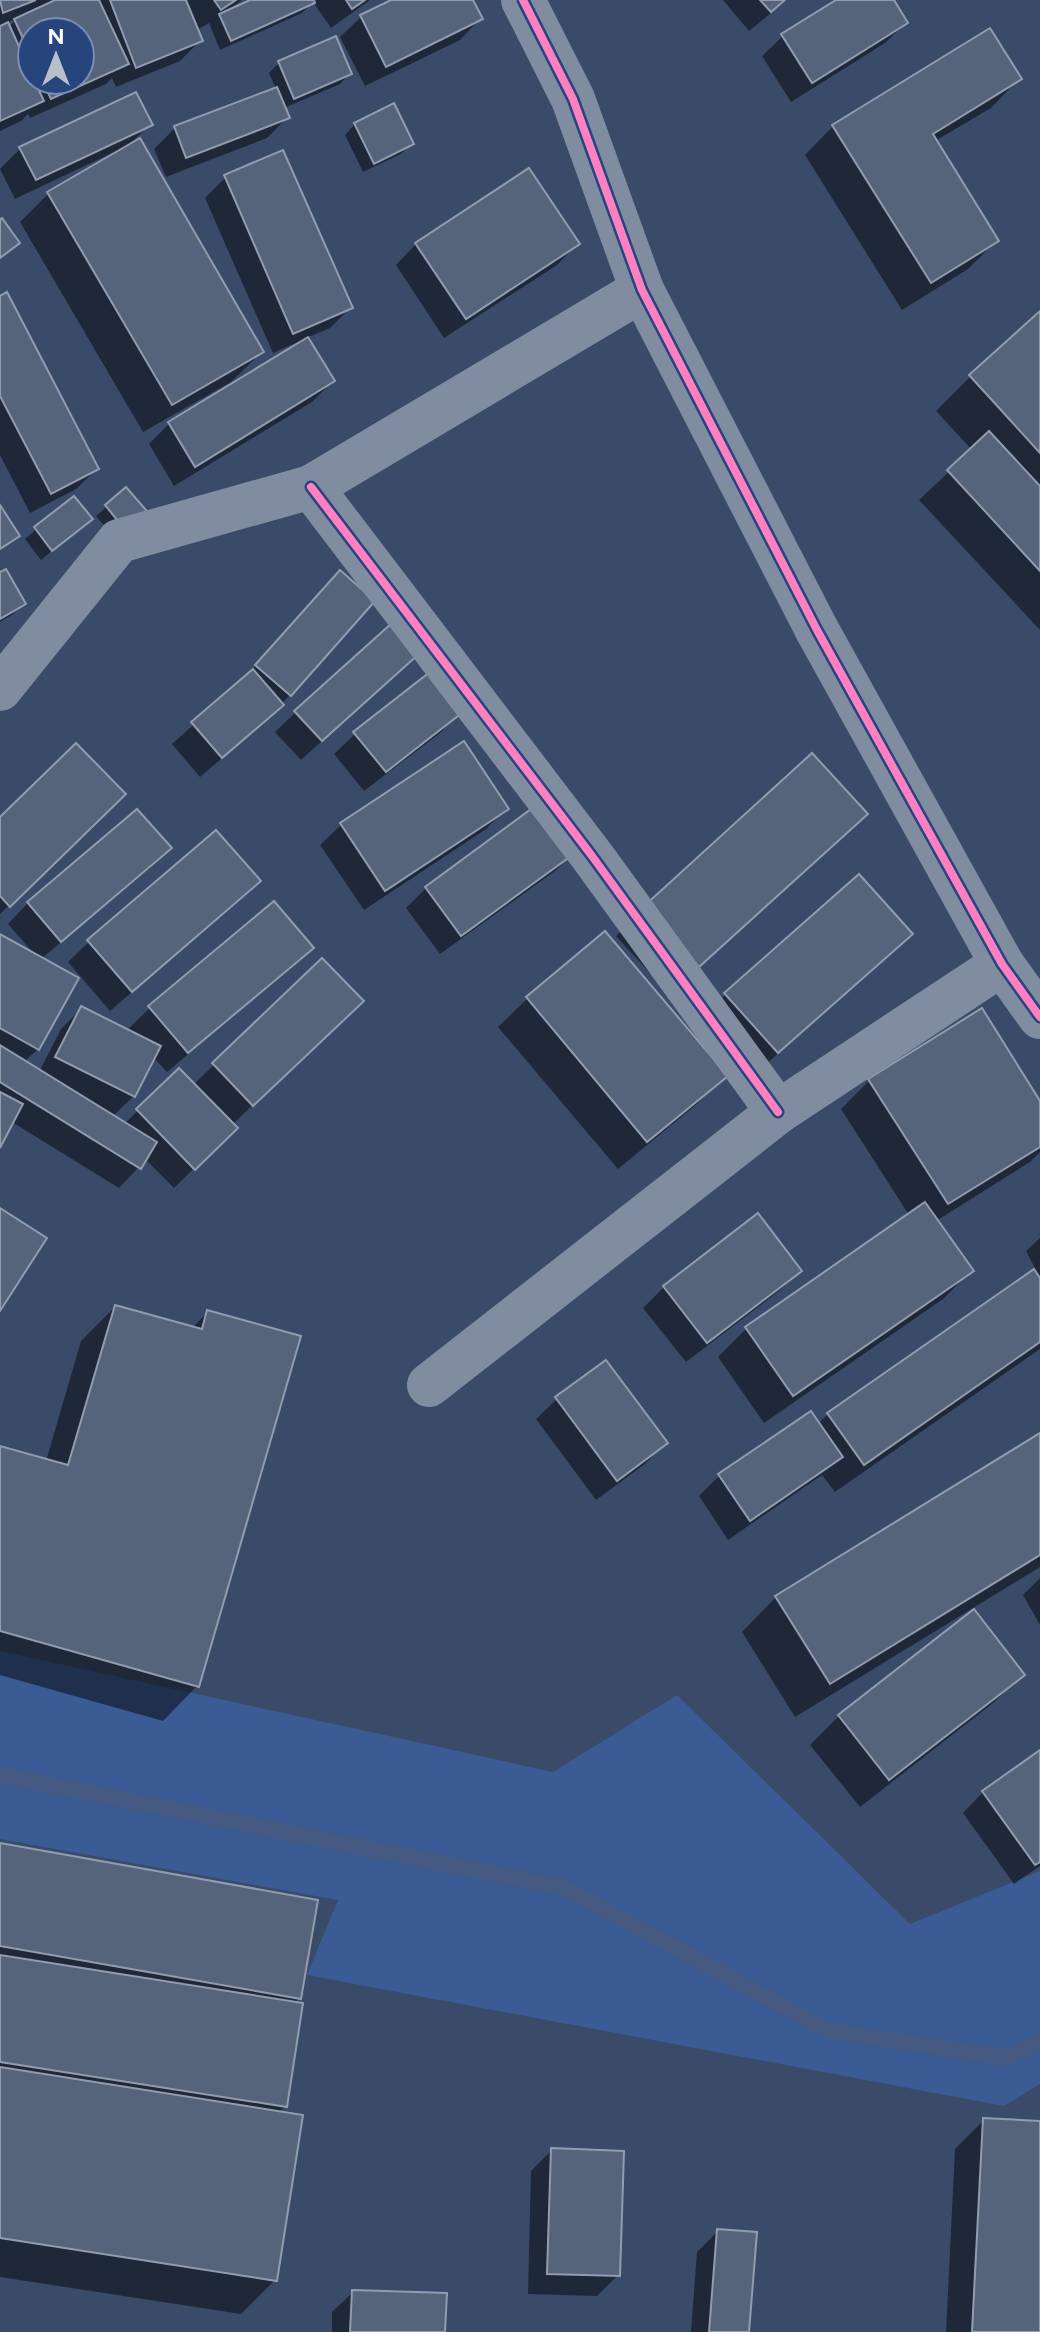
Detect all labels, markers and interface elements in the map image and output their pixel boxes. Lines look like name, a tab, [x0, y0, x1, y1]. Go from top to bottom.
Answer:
north arrow	[16, 16, 96, 96]
text: N	[47, 23, 65, 50]

